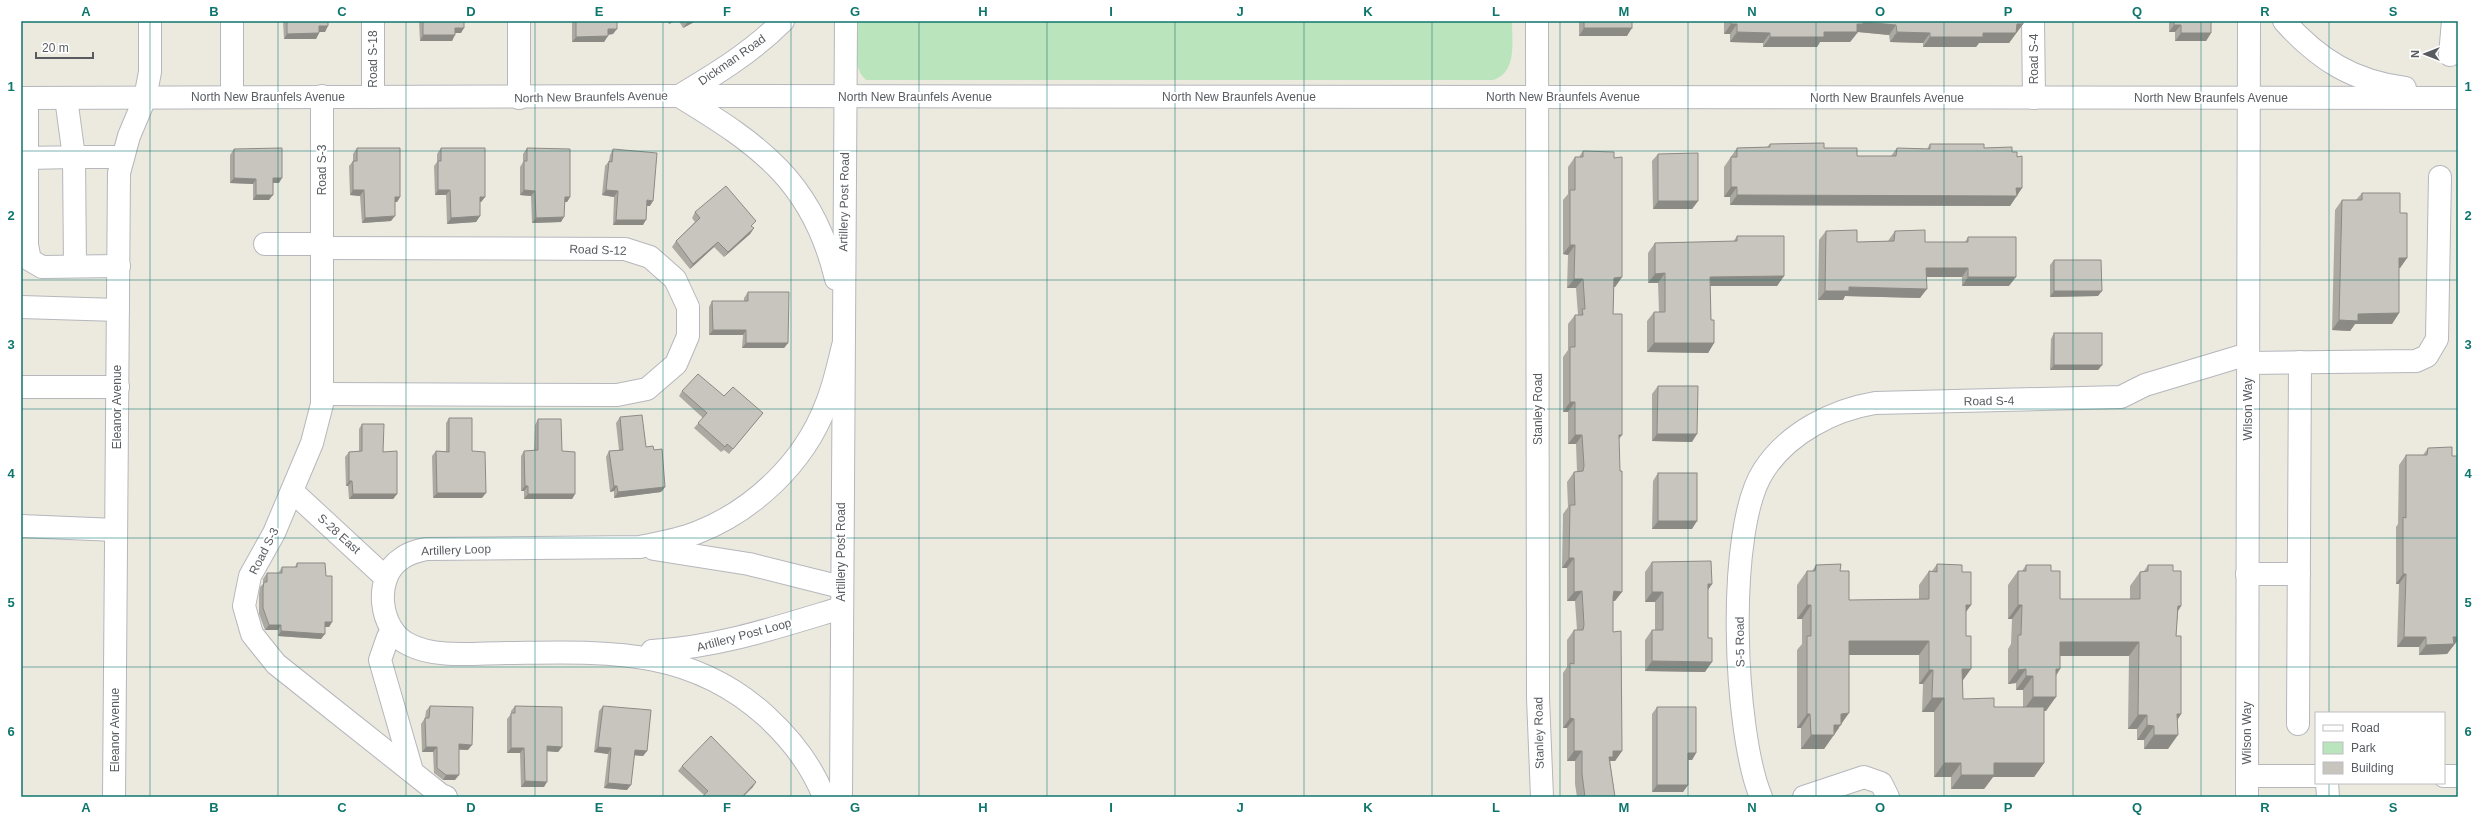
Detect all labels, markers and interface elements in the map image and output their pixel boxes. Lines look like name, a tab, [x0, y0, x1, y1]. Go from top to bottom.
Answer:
text: A	[81, 4, 91, 19]
text: B	[209, 4, 219, 19]
text: C	[337, 4, 347, 19]
text: D	[466, 4, 476, 19]
text: E	[595, 4, 604, 19]
text: F	[723, 4, 731, 19]
text: G	[850, 4, 860, 19]
text: H	[978, 4, 988, 19]
text: I	[1109, 4, 1113, 19]
text: J	[1236, 4, 1244, 19]
text: K	[1363, 4, 1373, 19]
text: L	[1492, 4, 1500, 19]
text: M	[1619, 4, 1629, 19]
text: N	[1747, 4, 1757, 19]
text: O	[1875, 4, 1885, 19]
text: P	[2004, 4, 2013, 19]
text: Q	[2132, 4, 2142, 19]
text: R	[2260, 4, 2270, 19]
text: S	[2389, 4, 2398, 19]
street label: Road S-18	[366, 30, 380, 88]
street label: Dickman Road	[696, 32, 768, 88]
street label: Road S-4	[2027, 33, 2041, 84]
scale bar	[36, 34, 93, 60]
north arrow	[2405, 34, 2445, 74]
text: 20 m	[42, 41, 69, 55]
text: N	[2409, 50, 2421, 58]
text: 1	[7, 79, 15, 94]
text: 1	[2464, 79, 2472, 94]
street label: North New Braunfels Avenue	[514, 89, 668, 105]
street label: North New Braunfels Avenue	[191, 90, 345, 104]
street label: North New Braunfels Avenue	[838, 90, 992, 104]
street label: North New Braunfels Avenue	[1162, 90, 1316, 104]
street label: North New Braunfels Avenue	[1486, 90, 1640, 104]
street label: North New Braunfels Avenue	[1810, 91, 1964, 105]
street label: North New Braunfels Avenue	[2134, 91, 2288, 105]
street label: Road S-3	[315, 144, 329, 195]
street label: Artillery Post Road	[836, 152, 852, 252]
text: 2	[7, 208, 15, 223]
text: 2	[2464, 208, 2472, 223]
street label: Road S-12	[569, 242, 627, 258]
text: 3	[7, 337, 15, 352]
text: 3	[2464, 337, 2472, 352]
street label: Eleanor Avenue	[110, 364, 124, 449]
street label: Stanley Road	[1531, 373, 1545, 445]
street label: Wilson Way	[2241, 378, 2255, 440]
street label: Road S-4	[1964, 394, 2015, 408]
text: 4	[7, 466, 15, 481]
text: 4	[2464, 466, 2472, 481]
street label: Artillery Post Road	[834, 502, 848, 602]
street label: S-28 East	[315, 511, 364, 557]
street label: Road S-3	[246, 525, 282, 577]
street label: Artillery Loop	[421, 542, 492, 558]
text: 5	[7, 595, 15, 610]
text: 5	[2464, 595, 2472, 610]
street label: Artillery Post Loop	[695, 616, 793, 654]
street label: S-5 Road	[1733, 617, 1747, 667]
street label: Eleanor Avenue	[108, 687, 122, 772]
street label: Stanley Road	[1531, 697, 1547, 769]
street label: Wilson Way	[2240, 702, 2254, 764]
legend	[2315, 712, 2445, 784]
text: Road	[2351, 721, 2380, 735]
text: 6	[7, 724, 15, 739]
text: 6	[2464, 724, 2472, 739]
text: Park	[2351, 741, 2377, 755]
text: Building	[2351, 761, 2394, 775]
text: A	[81, 800, 91, 815]
text: B	[209, 800, 219, 815]
text: C	[337, 800, 347, 815]
text: D	[466, 800, 476, 815]
text: E	[595, 800, 604, 815]
text: F	[723, 800, 731, 815]
text: G	[850, 800, 860, 815]
text: H	[978, 800, 988, 815]
text: I	[1109, 800, 1113, 815]
text: J	[1236, 800, 1244, 815]
text: K	[1363, 800, 1373, 815]
text: L	[1492, 800, 1500, 815]
text: M	[1619, 800, 1629, 815]
text: N	[1747, 800, 1757, 815]
text: O	[1875, 800, 1885, 815]
text: P	[2004, 800, 2013, 815]
text: Q	[2132, 800, 2142, 815]
text: R	[2260, 800, 2270, 815]
text: S	[2389, 800, 2398, 815]

